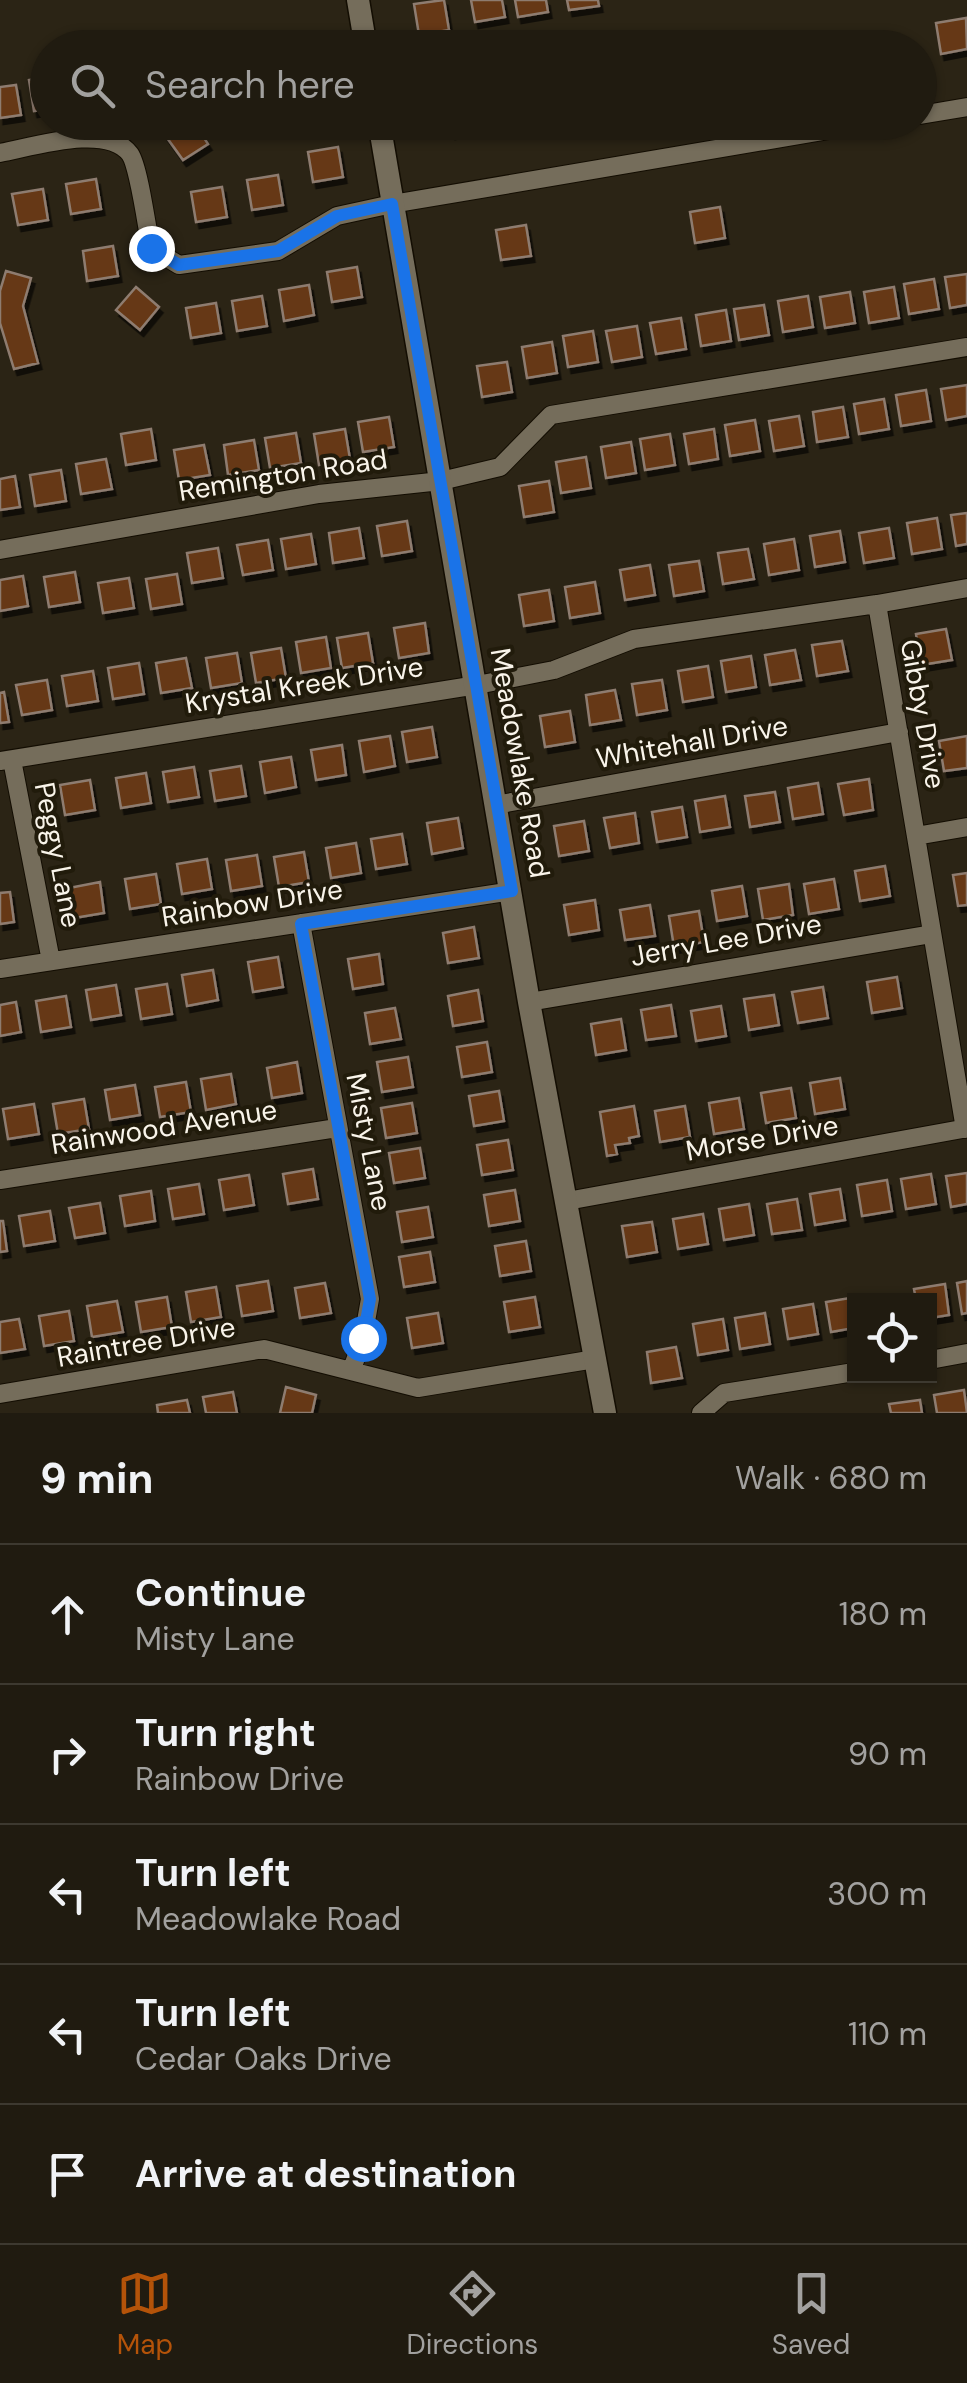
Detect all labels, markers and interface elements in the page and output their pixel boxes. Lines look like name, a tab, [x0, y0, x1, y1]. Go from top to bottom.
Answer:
search box	[30, 30, 937, 140]
icon: search	[65, 58, 120, 113]
text: Search here	[145, 60, 355, 110]
route end	[129, 226, 175, 272]
street label: Remington Road	[176, 440, 390, 510]
street label: Gibby Drive	[892, 636, 954, 792]
street label: Meadowlake Road	[482, 645, 558, 881]
street label: Krystal Kreek Drive	[182, 648, 426, 722]
street label: Whitehall Drive	[593, 707, 791, 777]
street label: Peggy Lane	[26, 779, 90, 931]
street label: Rainbow Drive	[159, 870, 345, 936]
street label: Jerry Lee Drive	[628, 905, 824, 975]
street label: Misty Lane	[338, 1070, 400, 1214]
street label: Rainwood Avenue	[48, 1091, 280, 1163]
street label: Morse Drive	[683, 1106, 841, 1170]
map controls	[847, 1293, 937, 1383]
button: locate	[847, 1293, 937, 1383]
street label: Raintree Drive	[54, 1308, 238, 1376]
route start	[341, 1316, 387, 1362]
text: 9 min	[40, 1451, 153, 1506]
text: Walk · 680 m	[735, 1457, 927, 1499]
text: Continue	[135, 1568, 306, 1618]
icon: ahead	[40, 1587, 95, 1642]
text: 180 m	[839, 1593, 927, 1635]
text: Misty Lane	[135, 1618, 295, 1660]
text: Turn right	[135, 1708, 316, 1758]
icon: right	[40, 1727, 95, 1782]
text: 90 m	[848, 1733, 927, 1775]
text: Rainbow Drive	[135, 1758, 344, 1800]
text: Turn left	[135, 1848, 291, 1898]
icon: left	[40, 1867, 95, 1922]
text: 300 m	[827, 1873, 927, 1915]
text: Meadowlake Road	[135, 1898, 401, 1940]
text: Turn left	[135, 1988, 291, 2038]
icon: left	[40, 2007, 95, 2062]
text: 110 m	[848, 2013, 927, 2055]
text: Cedar Oaks Drive	[135, 2038, 392, 2080]
icon: arrive	[40, 2147, 95, 2202]
text: Arrive at destination	[135, 2149, 517, 2199]
tab: Map	[117, 2266, 173, 2363]
tab: Directions	[407, 2266, 538, 2363]
tab: Saved	[772, 2266, 850, 2363]

